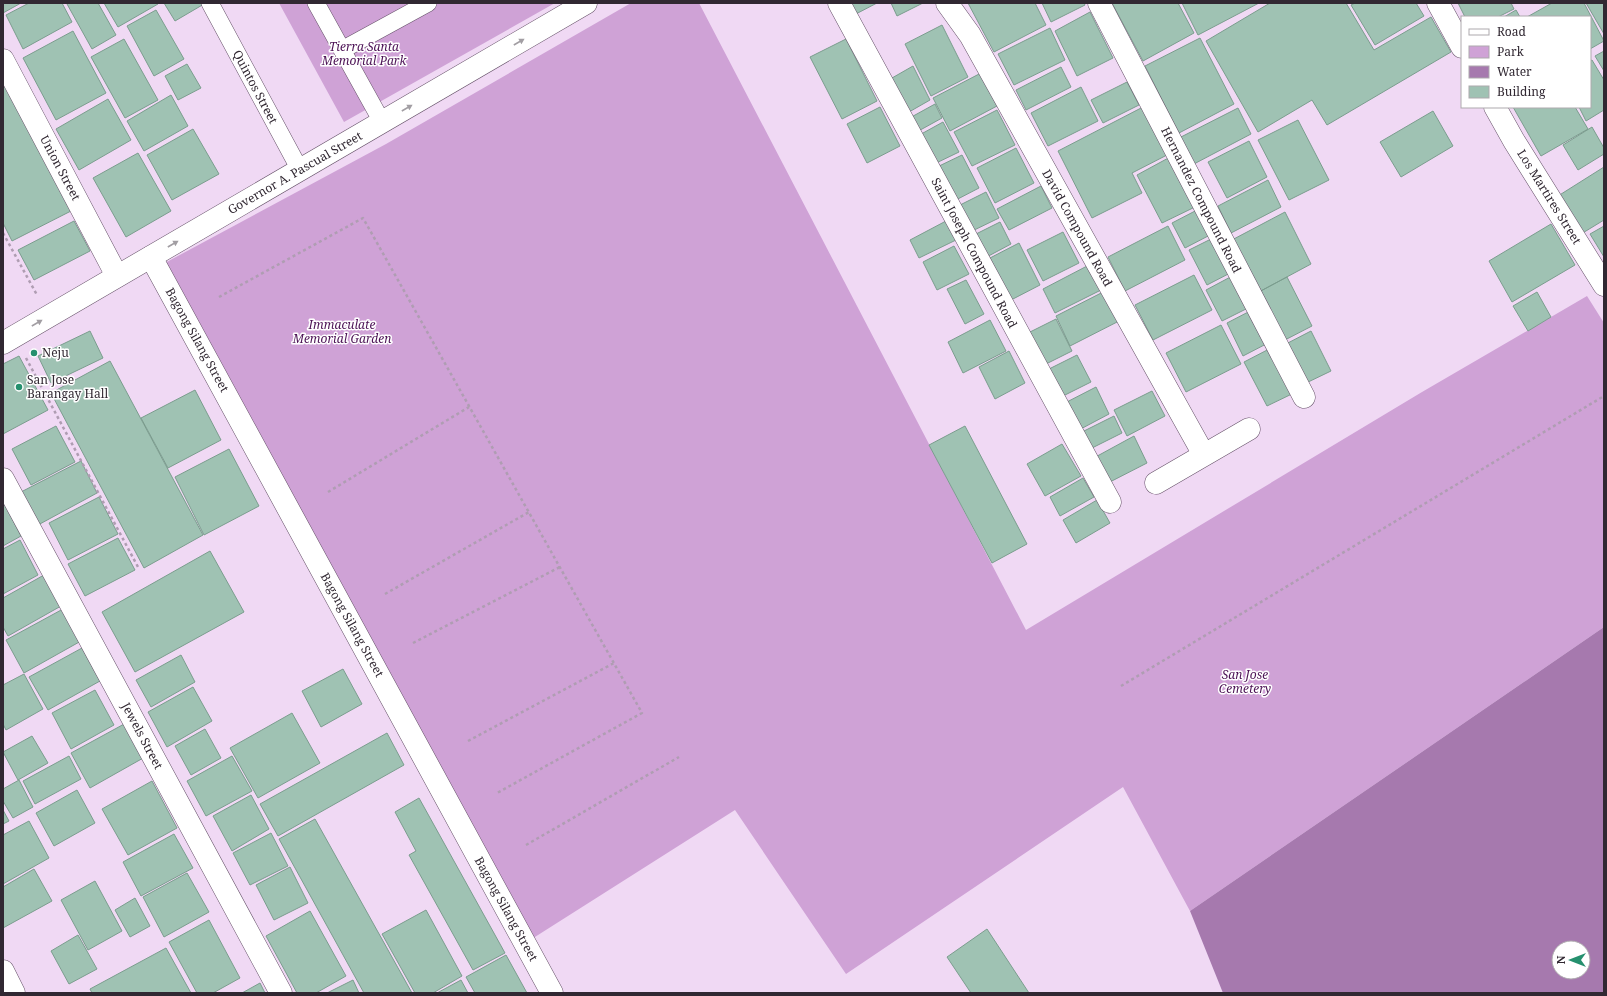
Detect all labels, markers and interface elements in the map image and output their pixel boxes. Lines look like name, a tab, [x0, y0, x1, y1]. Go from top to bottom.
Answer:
legend	[1461, 16, 1591, 108]
text: Road	[1497, 23, 1527, 40]
park label: Tierra Santa Memorial Park	[321, 38, 407, 69]
one-way arrow	[513, 39, 525, 46]
text: Park	[1497, 43, 1525, 60]
street label: Quintos Street	[229, 47, 282, 127]
text: Water	[1497, 63, 1532, 80]
text: Building	[1497, 83, 1546, 100]
one-way arrow	[401, 104, 413, 111]
street label: Hernandez Compound Road	[1157, 124, 1246, 276]
street label: Governor A. Pascual Street	[224, 127, 365, 218]
street label: Union Street	[36, 132, 85, 203]
street label: Los Martires Street	[1513, 146, 1585, 247]
street label: David Compound Road	[1038, 166, 1117, 290]
street label: Saint Joseph Compound Road	[927, 175, 1022, 331]
one-way arrow	[167, 240, 179, 247]
street label: Bagong Silang Street	[162, 284, 233, 395]
park label: Immaculate Memorial Garden	[292, 316, 391, 347]
one-way arrow	[31, 320, 43, 327]
place label: Neju	[42, 344, 69, 361]
marker: Neju	[29, 348, 39, 358]
place label: San Jose Barangay Hall	[27, 371, 108, 402]
marker: San Jose Barangay Hall	[14, 382, 24, 392]
street label: Bagong Silang Street	[317, 569, 388, 680]
park label: San Jose Cemetery	[1219, 666, 1271, 697]
street label: Jewels Street	[117, 699, 167, 772]
street label: Bagong Silang Street	[471, 853, 542, 964]
north arrow	[1551, 940, 1591, 980]
text: N	[1553, 955, 1568, 964]

